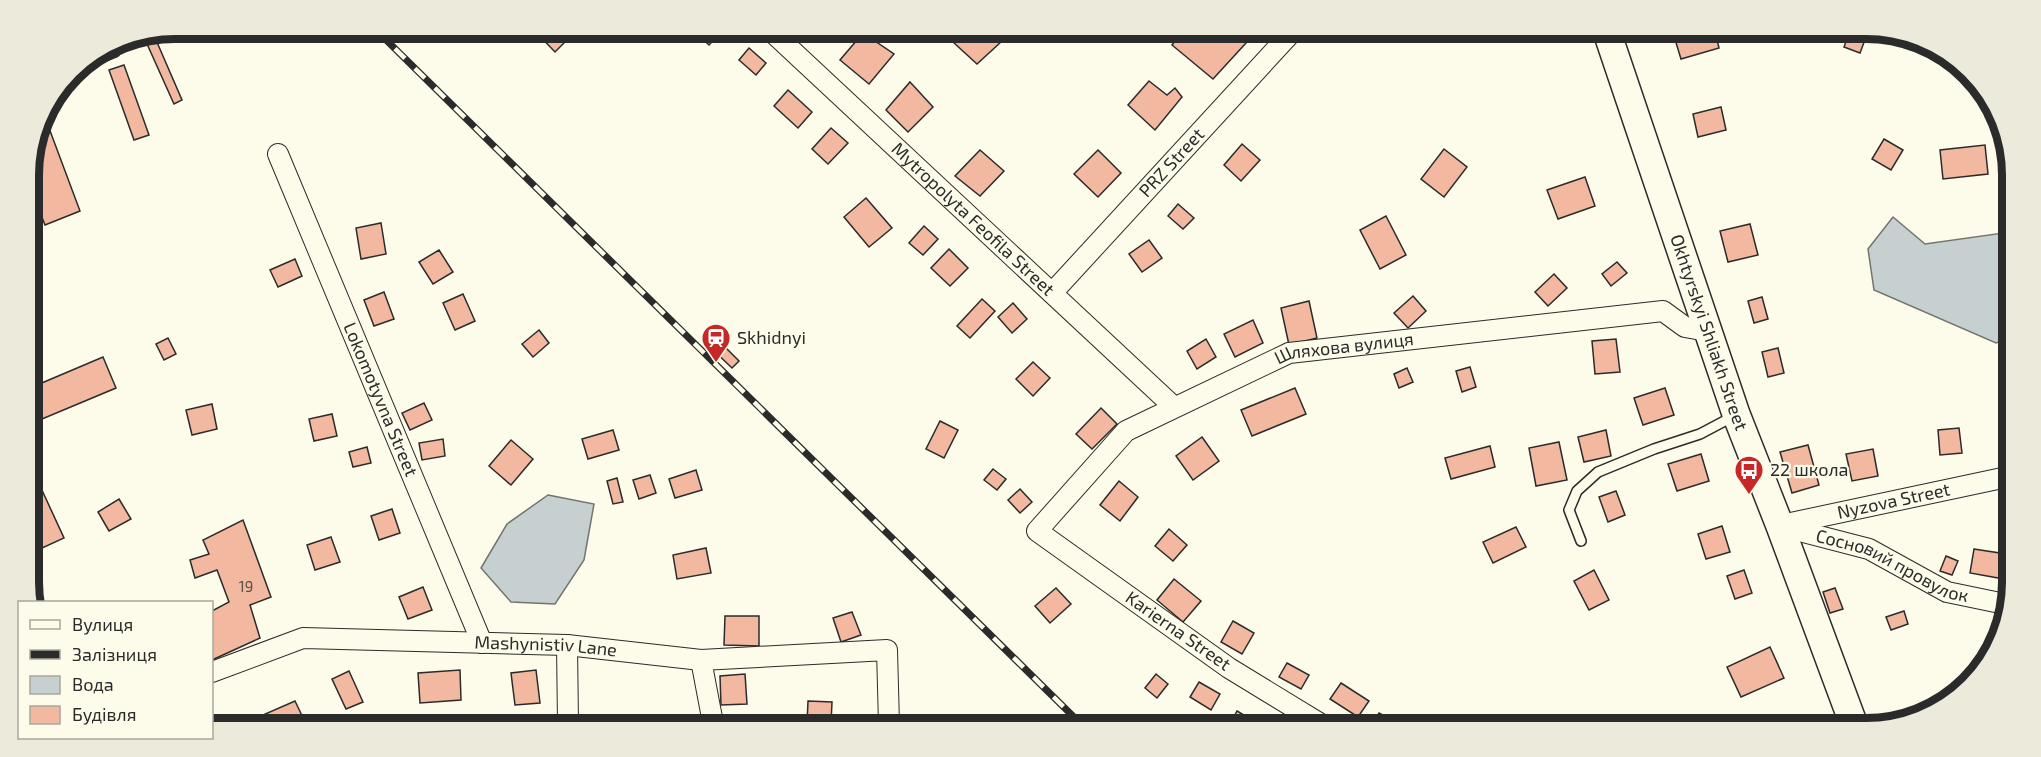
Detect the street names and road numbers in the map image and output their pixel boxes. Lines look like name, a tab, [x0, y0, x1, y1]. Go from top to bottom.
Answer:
street label: PRZ Street	[1134, 123, 1208, 201]
street label: Mytropolyta Feofila Street	[887, 137, 1060, 300]
street label: Okhtyrskyi Shliakh Street	[1666, 231, 1753, 433]
street label: Lokomotyvna Street	[339, 319, 423, 480]
street label: Шляхова вулиця	[1270, 327, 1415, 368]
street label: Nyzova Street	[1835, 477, 1952, 523]
street label: Сосновий провулок	[1814, 524, 1971, 606]
street label: Karierna Street	[1122, 586, 1236, 675]
street label: Mashynistiv Lane	[474, 631, 618, 661]

